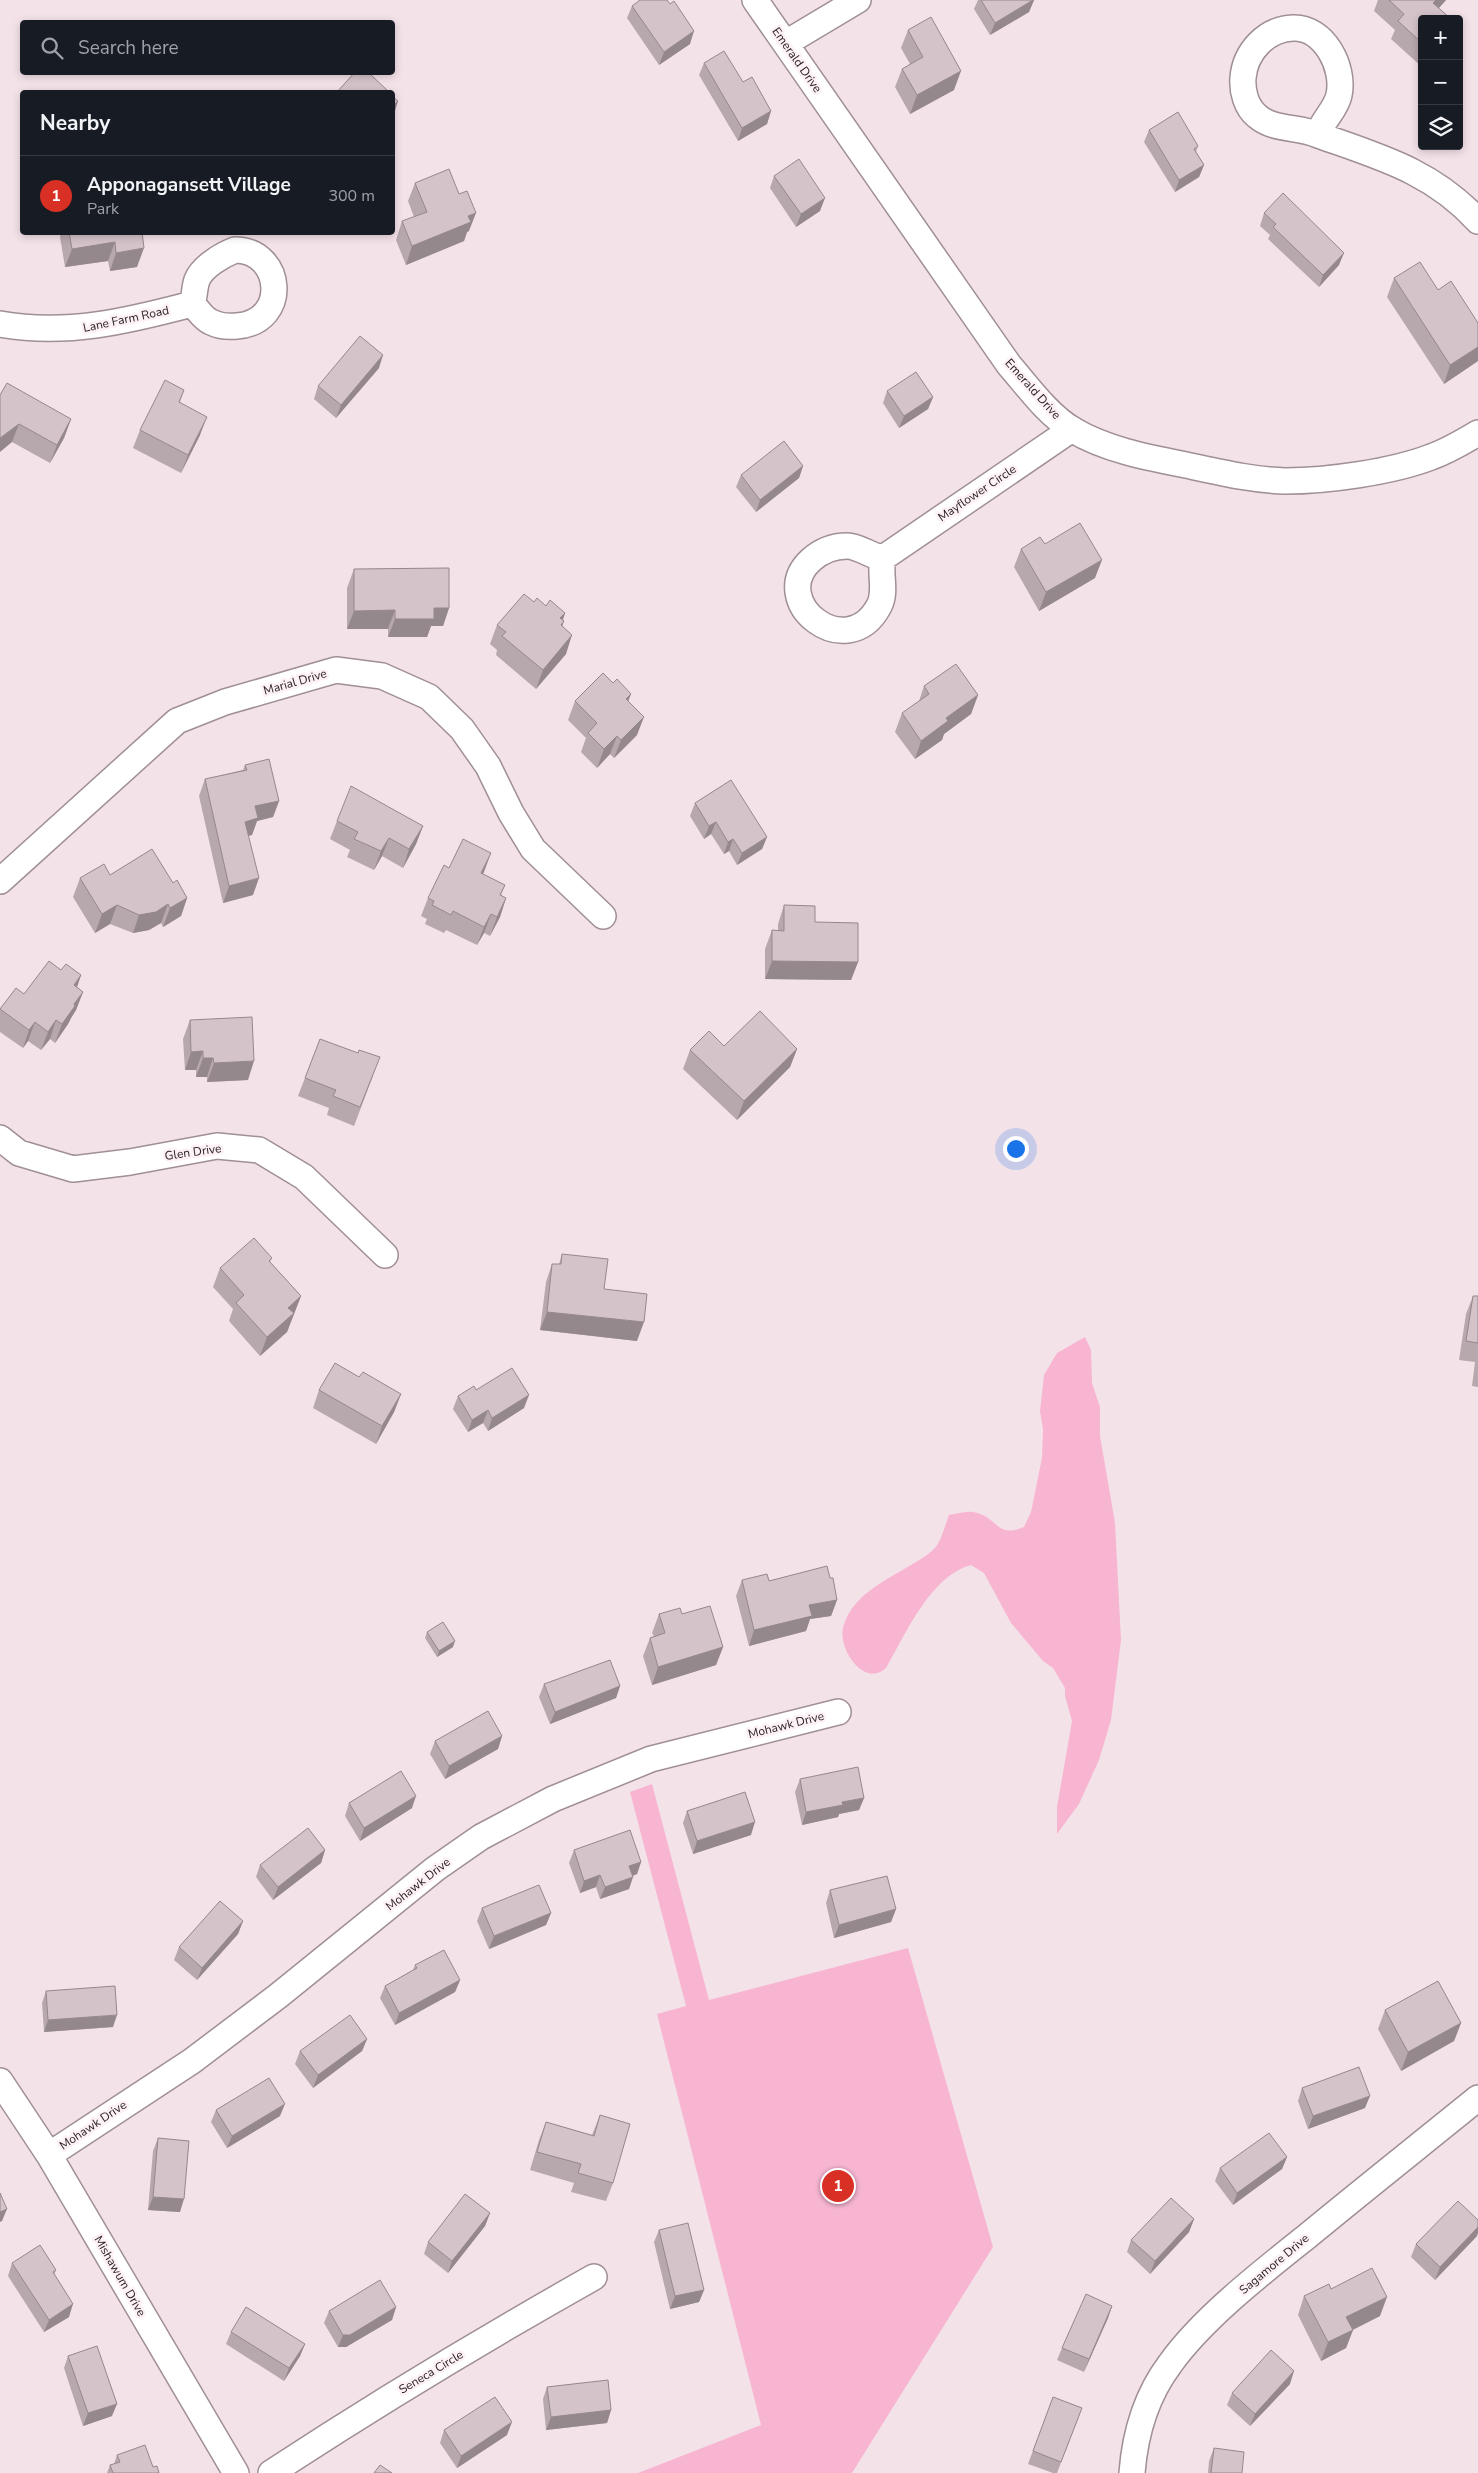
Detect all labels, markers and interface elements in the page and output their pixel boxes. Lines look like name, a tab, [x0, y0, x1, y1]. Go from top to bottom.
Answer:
map controls	[1418, 15, 1463, 150]
button: +	[1418, 15, 1463, 60]
search box	[20, 20, 395, 75]
street label: Emerald Drive	[769, 24, 825, 96]
icon: search	[38, 34, 66, 62]
text: Search here	[78, 35, 179, 61]
button: −	[1418, 60, 1463, 105]
button: layers	[1418, 105, 1463, 150]
text: Nearby	[40, 109, 110, 137]
text: Apponagansett Village	[87, 172, 291, 198]
text: 1	[51, 185, 61, 207]
text: 300 m	[328, 185, 375, 207]
text: Park	[87, 198, 119, 220]
street label: Lane Farm Road	[82, 302, 170, 336]
street label: Emerald Drive	[1002, 355, 1064, 423]
street label: Mayflower Circle	[935, 461, 1019, 525]
street label: Marial Drive	[261, 665, 329, 699]
your location	[1003, 1136, 1029, 1162]
street label: Glen Drive	[164, 1140, 222, 1164]
street label: Mohawk Drive	[746, 1708, 826, 1742]
street label: Mohawk Drive	[382, 1854, 454, 1914]
street label: Mohawk Drive	[56, 2097, 130, 2153]
pin: 1	[822, 2167, 854, 2205]
street label: Sagamore Drive	[1236, 2230, 1312, 2298]
street label: Mishawum Drive	[90, 2233, 150, 2319]
street label: Seneca Circle	[396, 2346, 466, 2398]

